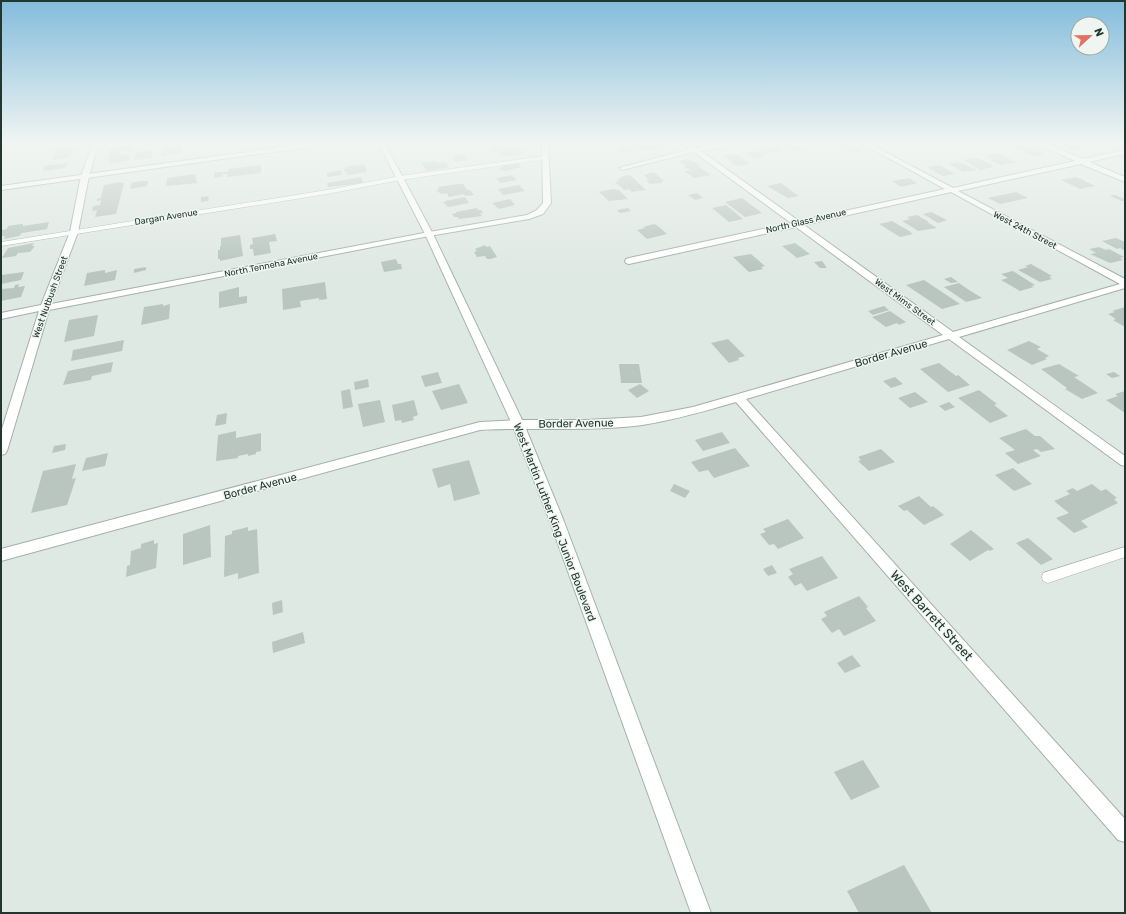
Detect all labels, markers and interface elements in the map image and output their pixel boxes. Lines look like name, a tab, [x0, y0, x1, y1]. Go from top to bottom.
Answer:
north arrow	[1070, 16, 1110, 56]
text: N	[1091, 26, 1106, 39]
street label: Dargan Avenue	[134, 207, 198, 227]
street label: North Glass Avenue	[765, 207, 847, 235]
street label: West 24th Street	[992, 209, 1059, 251]
street label: North Tenneha Avenue	[223, 251, 319, 279]
street label: West Nutbush Street	[30, 254, 70, 339]
street label: West Mims Street	[873, 277, 938, 328]
street label: Border Avenue	[853, 337, 929, 370]
street label: Border Avenue	[538, 416, 614, 431]
street label: West Martin Luther King Junior Boulevard	[511, 421, 599, 623]
street label: Border Avenue	[222, 470, 298, 503]
street label: West Barrett Street	[887, 567, 976, 663]

